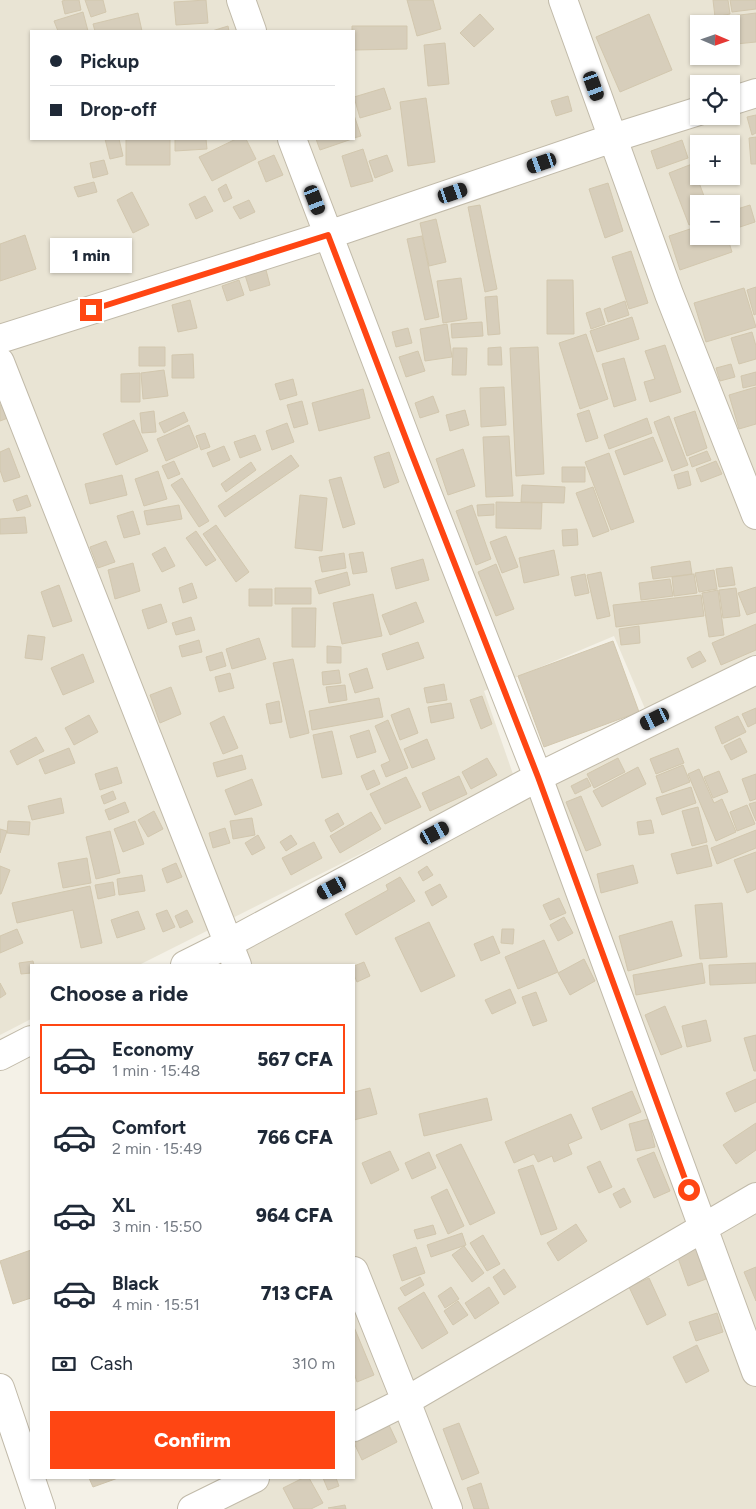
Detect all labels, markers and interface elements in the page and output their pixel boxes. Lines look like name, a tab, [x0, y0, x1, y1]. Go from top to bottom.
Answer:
north arrow	[690, 15, 740, 65]
map controls	[690, 15, 740, 245]
text: Pickup	[80, 50, 139, 73]
car	[581, 69, 606, 103]
button: locate	[690, 75, 740, 125]
text: Drop-off	[80, 98, 157, 121]
button: +	[690, 135, 740, 185]
car	[525, 151, 558, 175]
car	[436, 181, 469, 205]
car	[302, 183, 327, 217]
button: −	[690, 195, 740, 245]
callout: 1 min	[50, 238, 132, 272]
text: 1 min	[72, 246, 110, 265]
route end	[80, 299, 102, 321]
car	[638, 706, 671, 732]
car	[418, 819, 451, 847]
car	[315, 874, 348, 902]
text: Choose a ride	[50, 980, 188, 1007]
icon: car	[52, 1037, 97, 1082]
text: Economy	[112, 1038, 194, 1061]
text: 567 CFA	[257, 1048, 333, 1071]
text: 1 min · 15:48	[112, 1061, 200, 1080]
icon: car	[52, 1115, 97, 1160]
text: Comfort	[112, 1116, 187, 1139]
text: 766 CFA	[257, 1126, 333, 1149]
text: 2 min · 15:49	[112, 1139, 202, 1158]
route start	[678, 1179, 700, 1201]
icon: car	[52, 1193, 97, 1238]
text: XL	[112, 1194, 135, 1217]
text: 964 CFA	[256, 1204, 333, 1227]
text: 3 min · 15:50	[112, 1217, 202, 1236]
icon: car	[52, 1271, 97, 1316]
text: Black	[112, 1272, 159, 1295]
text: 713 CFA	[261, 1282, 333, 1305]
text: 4 min · 15:51	[112, 1295, 200, 1314]
icon: cash	[50, 1350, 78, 1378]
text: Cash	[90, 1352, 133, 1375]
text: 310 m	[292, 1354, 335, 1373]
button: Confirm	[50, 1411, 335, 1469]

